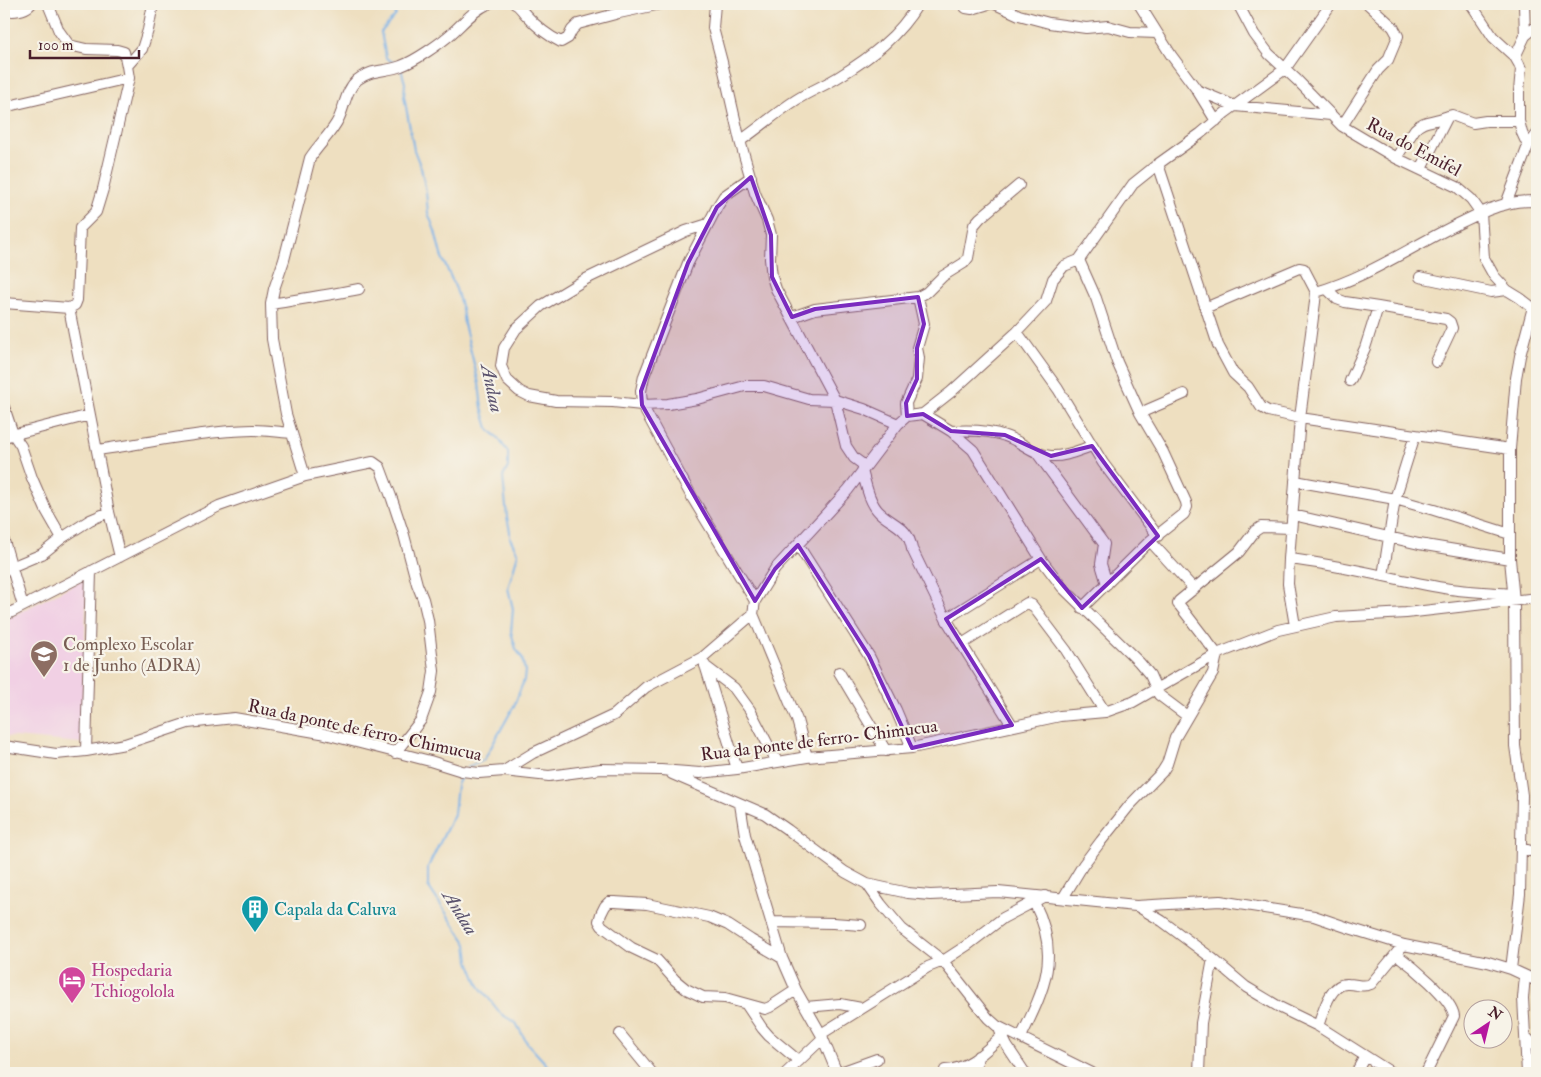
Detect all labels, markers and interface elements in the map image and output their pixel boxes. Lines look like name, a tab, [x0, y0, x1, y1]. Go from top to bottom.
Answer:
scale bar	[30, 28, 139, 60]
text: 100 m	[38, 36, 74, 55]
street label: Rua do Emifel	[1362, 113, 1465, 182]
water label: Andaa	[475, 360, 509, 415]
place label: Complexo Escolar 1 de Junho (ADRA)	[63, 633, 201, 677]
school or university icon: Complexo Escolar 1 de Junho (ADRA)	[29, 639, 59, 678]
street label: Rua da ponte de ferro- Chimucua	[246, 694, 485, 767]
street label: Rua da ponte de ferro- Chimucua	[699, 714, 940, 766]
water label: Andaa	[436, 884, 483, 940]
building icon: Capala da Caluva	[240, 894, 270, 933]
place label: Capala da Caluva	[274, 898, 397, 921]
place label: Hospedaria Tchiogolola	[91, 959, 175, 1003]
hotel icon: Hospedaria Tchiogolola	[57, 965, 87, 1004]
north arrow	[1464, 1000, 1514, 1050]
text: N	[1484, 1003, 1506, 1025]

